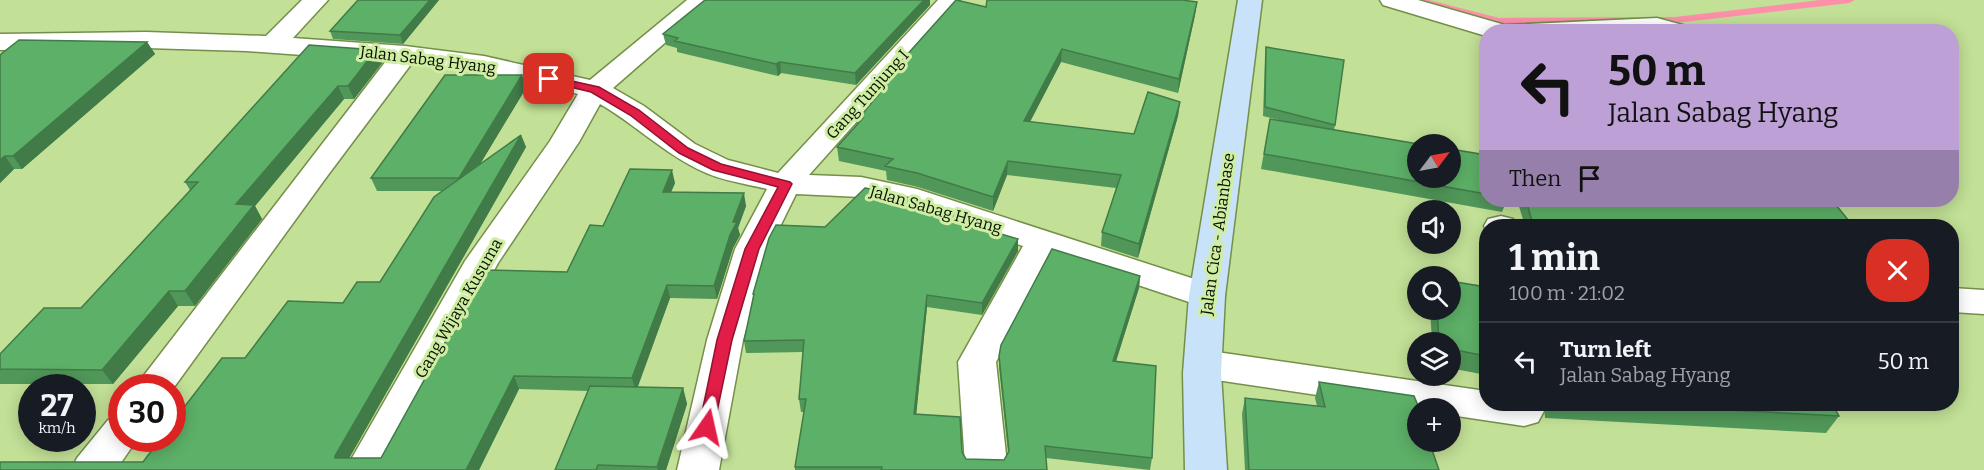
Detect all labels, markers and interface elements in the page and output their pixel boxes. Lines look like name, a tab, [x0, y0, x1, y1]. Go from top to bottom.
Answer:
street label: Jalan Sabag Hyang	[358, 42, 497, 77]
street label: Gang Tunjung I	[822, 46, 913, 143]
text: 50 m	[1608, 46, 1705, 96]
icon: left	[1509, 48, 1587, 126]
pin	[523, 53, 574, 104]
icon: arrive	[532, 62, 565, 95]
text: Jalan Sabag Hyang	[1608, 97, 1838, 129]
north arrow	[1407, 134, 1461, 188]
map controls	[1407, 134, 1461, 452]
street label: Jalan Cica - Abianbase	[1197, 152, 1238, 317]
icon: arrive	[1573, 162, 1606, 195]
text: Then	[1509, 165, 1561, 192]
street label: Jalan Sabag Hyang	[867, 181, 1004, 237]
button: sound	[1407, 200, 1461, 254]
street label: Gang Wijaya Kusuma	[411, 235, 506, 381]
text: 1 min	[1509, 236, 1600, 280]
button: close	[1866, 239, 1929, 302]
button: search	[1407, 266, 1461, 320]
text: 100 m · 21:02	[1509, 281, 1625, 305]
button: layers	[1407, 332, 1461, 386]
text: Turn left	[1560, 336, 1652, 363]
icon: left	[1509, 345, 1542, 378]
text: 50 m	[1878, 348, 1929, 375]
text: Jalan Sabag Hyang	[1560, 363, 1731, 387]
speed limit sign: 30	[108, 374, 186, 452]
text: 27	[41, 388, 73, 424]
position arrow	[675, 395, 739, 459]
button: +	[1407, 398, 1461, 452]
text: km/h	[38, 419, 76, 437]

